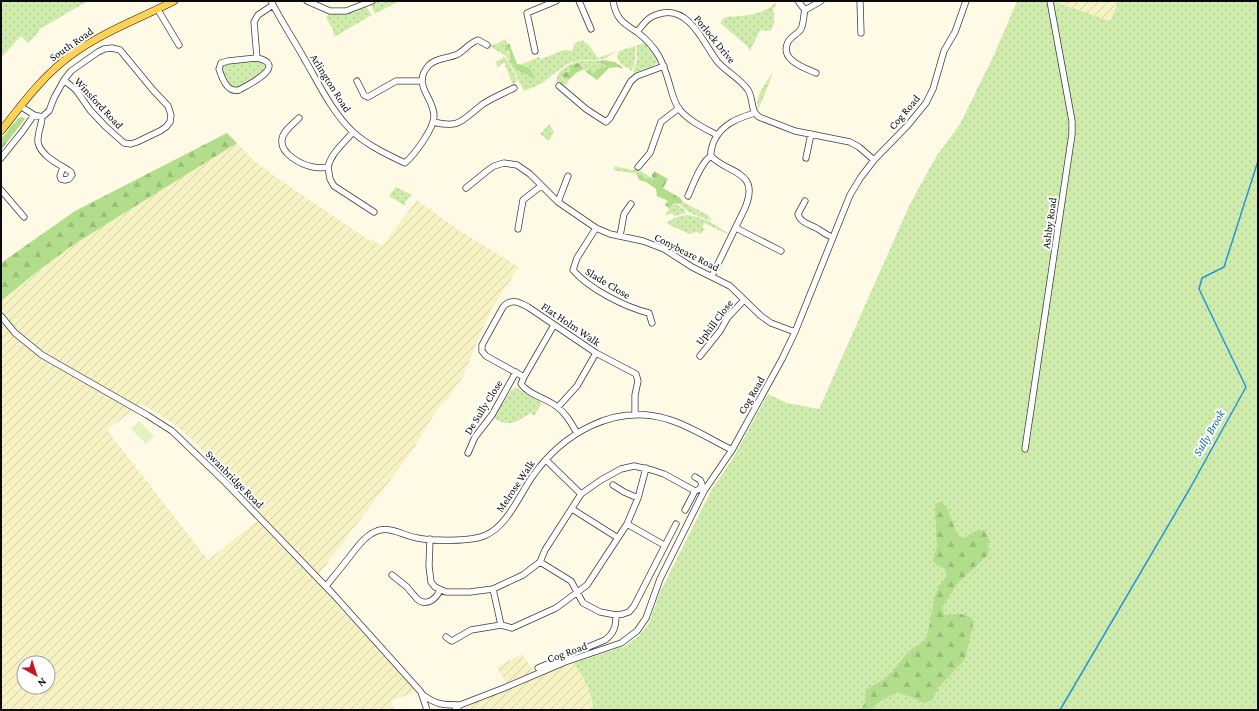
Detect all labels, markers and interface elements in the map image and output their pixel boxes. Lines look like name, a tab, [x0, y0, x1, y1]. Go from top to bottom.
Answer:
street label: Porlock Drive	[692, 12, 738, 66]
street label: South Road	[47, 25, 95, 63]
street label: Arlington Road	[307, 52, 354, 115]
street label: Winsford Road	[72, 75, 126, 131]
street label: Cog Road	[886, 92, 923, 132]
street label: Ashby Road	[1039, 196, 1060, 249]
street label: Conybeare Road	[652, 230, 722, 275]
street label: Slade Close	[584, 265, 633, 301]
street label: Uphill Close	[693, 297, 736, 348]
street label: Flat Holm Walk	[539, 300, 603, 349]
street label: Cog Road	[735, 374, 768, 417]
street label: De Sully Close	[461, 377, 505, 437]
water label: Sully Brook	[1190, 407, 1228, 458]
street label: Swanbridge Road	[203, 448, 267, 511]
street label: Melrose Walk	[493, 457, 537, 514]
street label: Cog Road	[545, 639, 589, 666]
north arrow	[16, 655, 56, 695]
text: N	[35, 676, 49, 690]

